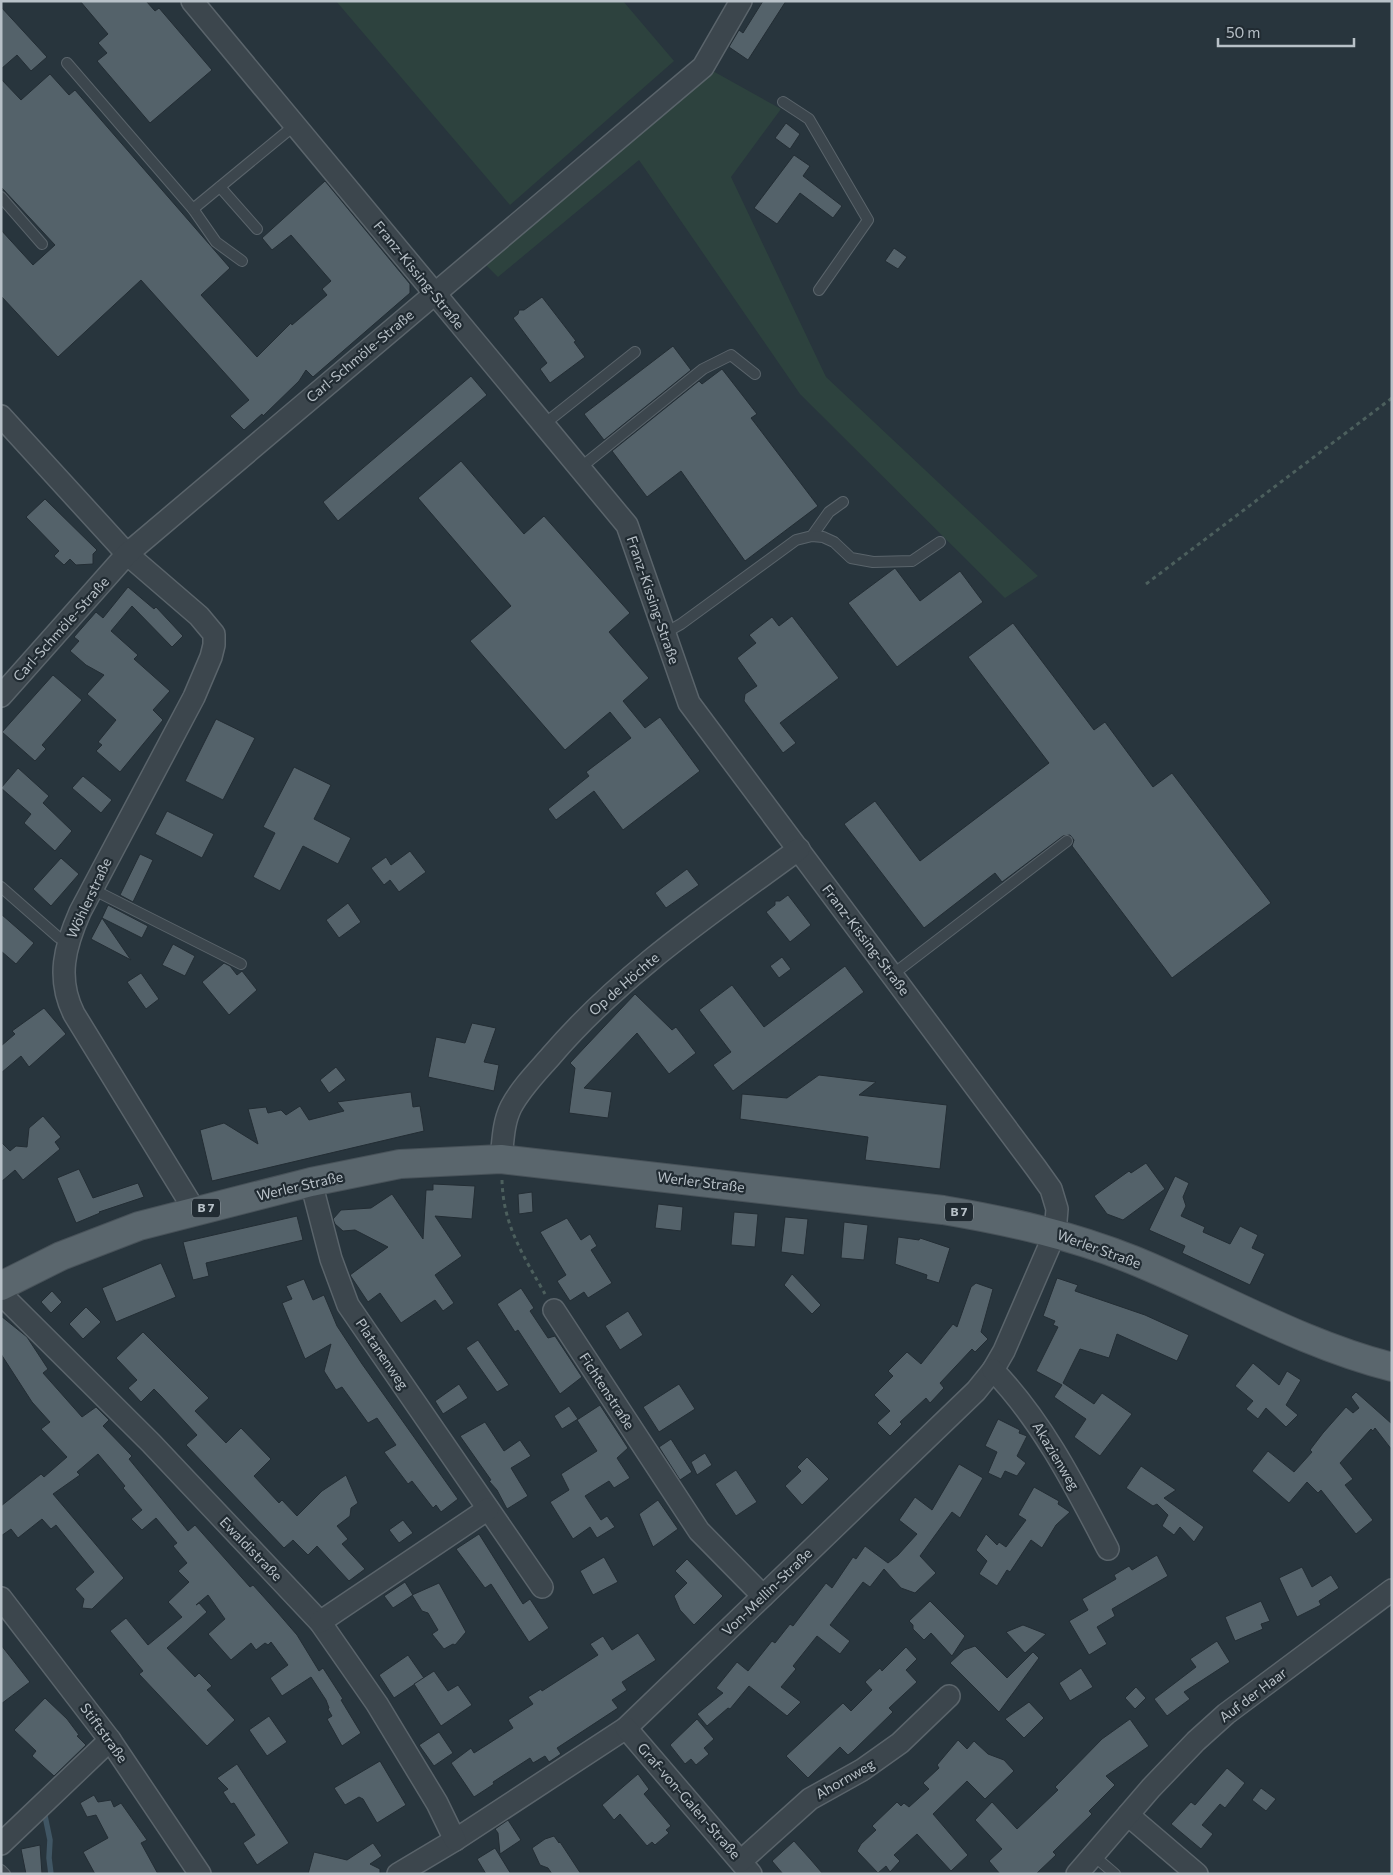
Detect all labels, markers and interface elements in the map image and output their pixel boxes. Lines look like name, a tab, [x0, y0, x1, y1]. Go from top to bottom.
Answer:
scale bar	[1218, 15, 1354, 47]
text: 50 m	[1226, 23, 1260, 41]
street label: Franz-Kissing-Straße	[370, 217, 468, 332]
street label: Carl-Schmöle-Straße	[302, 306, 417, 406]
street label: Franz-Kissing-Straße	[624, 533, 683, 666]
street label: Carl-Schmöle-Straße	[9, 573, 112, 685]
street label: Wöhlerstraße	[63, 855, 115, 941]
street label: Franz-Kissing-Straße	[819, 881, 914, 999]
street label: Op de Höchte	[585, 949, 662, 1019]
street label: Werler Straße	[255, 1167, 345, 1204]
street label: Werler Straße	[656, 1168, 746, 1195]
road number: B 7	[192, 1198, 220, 1218]
road number: B 7	[945, 1202, 973, 1222]
street label: Werler Straße	[1055, 1226, 1143, 1272]
street label: Platanenweg	[352, 1315, 413, 1393]
street label: Fichtenstraße	[576, 1349, 639, 1432]
street label: Akazienweg	[1029, 1419, 1084, 1493]
street label: Ewaldistraße	[217, 1513, 286, 1584]
street label: Von-Mellin-Straße	[718, 1544, 815, 1639]
street label: Auf der Haar	[1216, 1663, 1290, 1725]
street label: Stiftstraße	[77, 1700, 132, 1766]
street label: Graf-von-Galen-Straße	[634, 1739, 744, 1862]
street label: Ahornweg	[812, 1755, 878, 1802]

